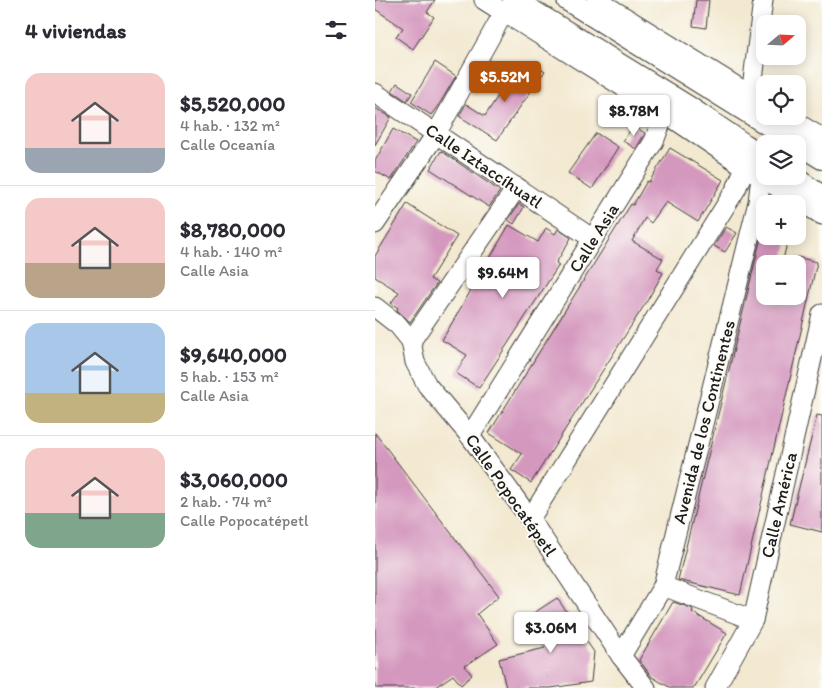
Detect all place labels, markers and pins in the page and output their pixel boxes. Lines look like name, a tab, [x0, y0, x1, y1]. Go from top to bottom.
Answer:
pin: $5.52M	[464, 61, 546, 103]
pin: $8.78M	[593, 94, 675, 137]
pin: $9.64M	[462, 256, 544, 299]
pin: $3.06M	[510, 612, 592, 654]

